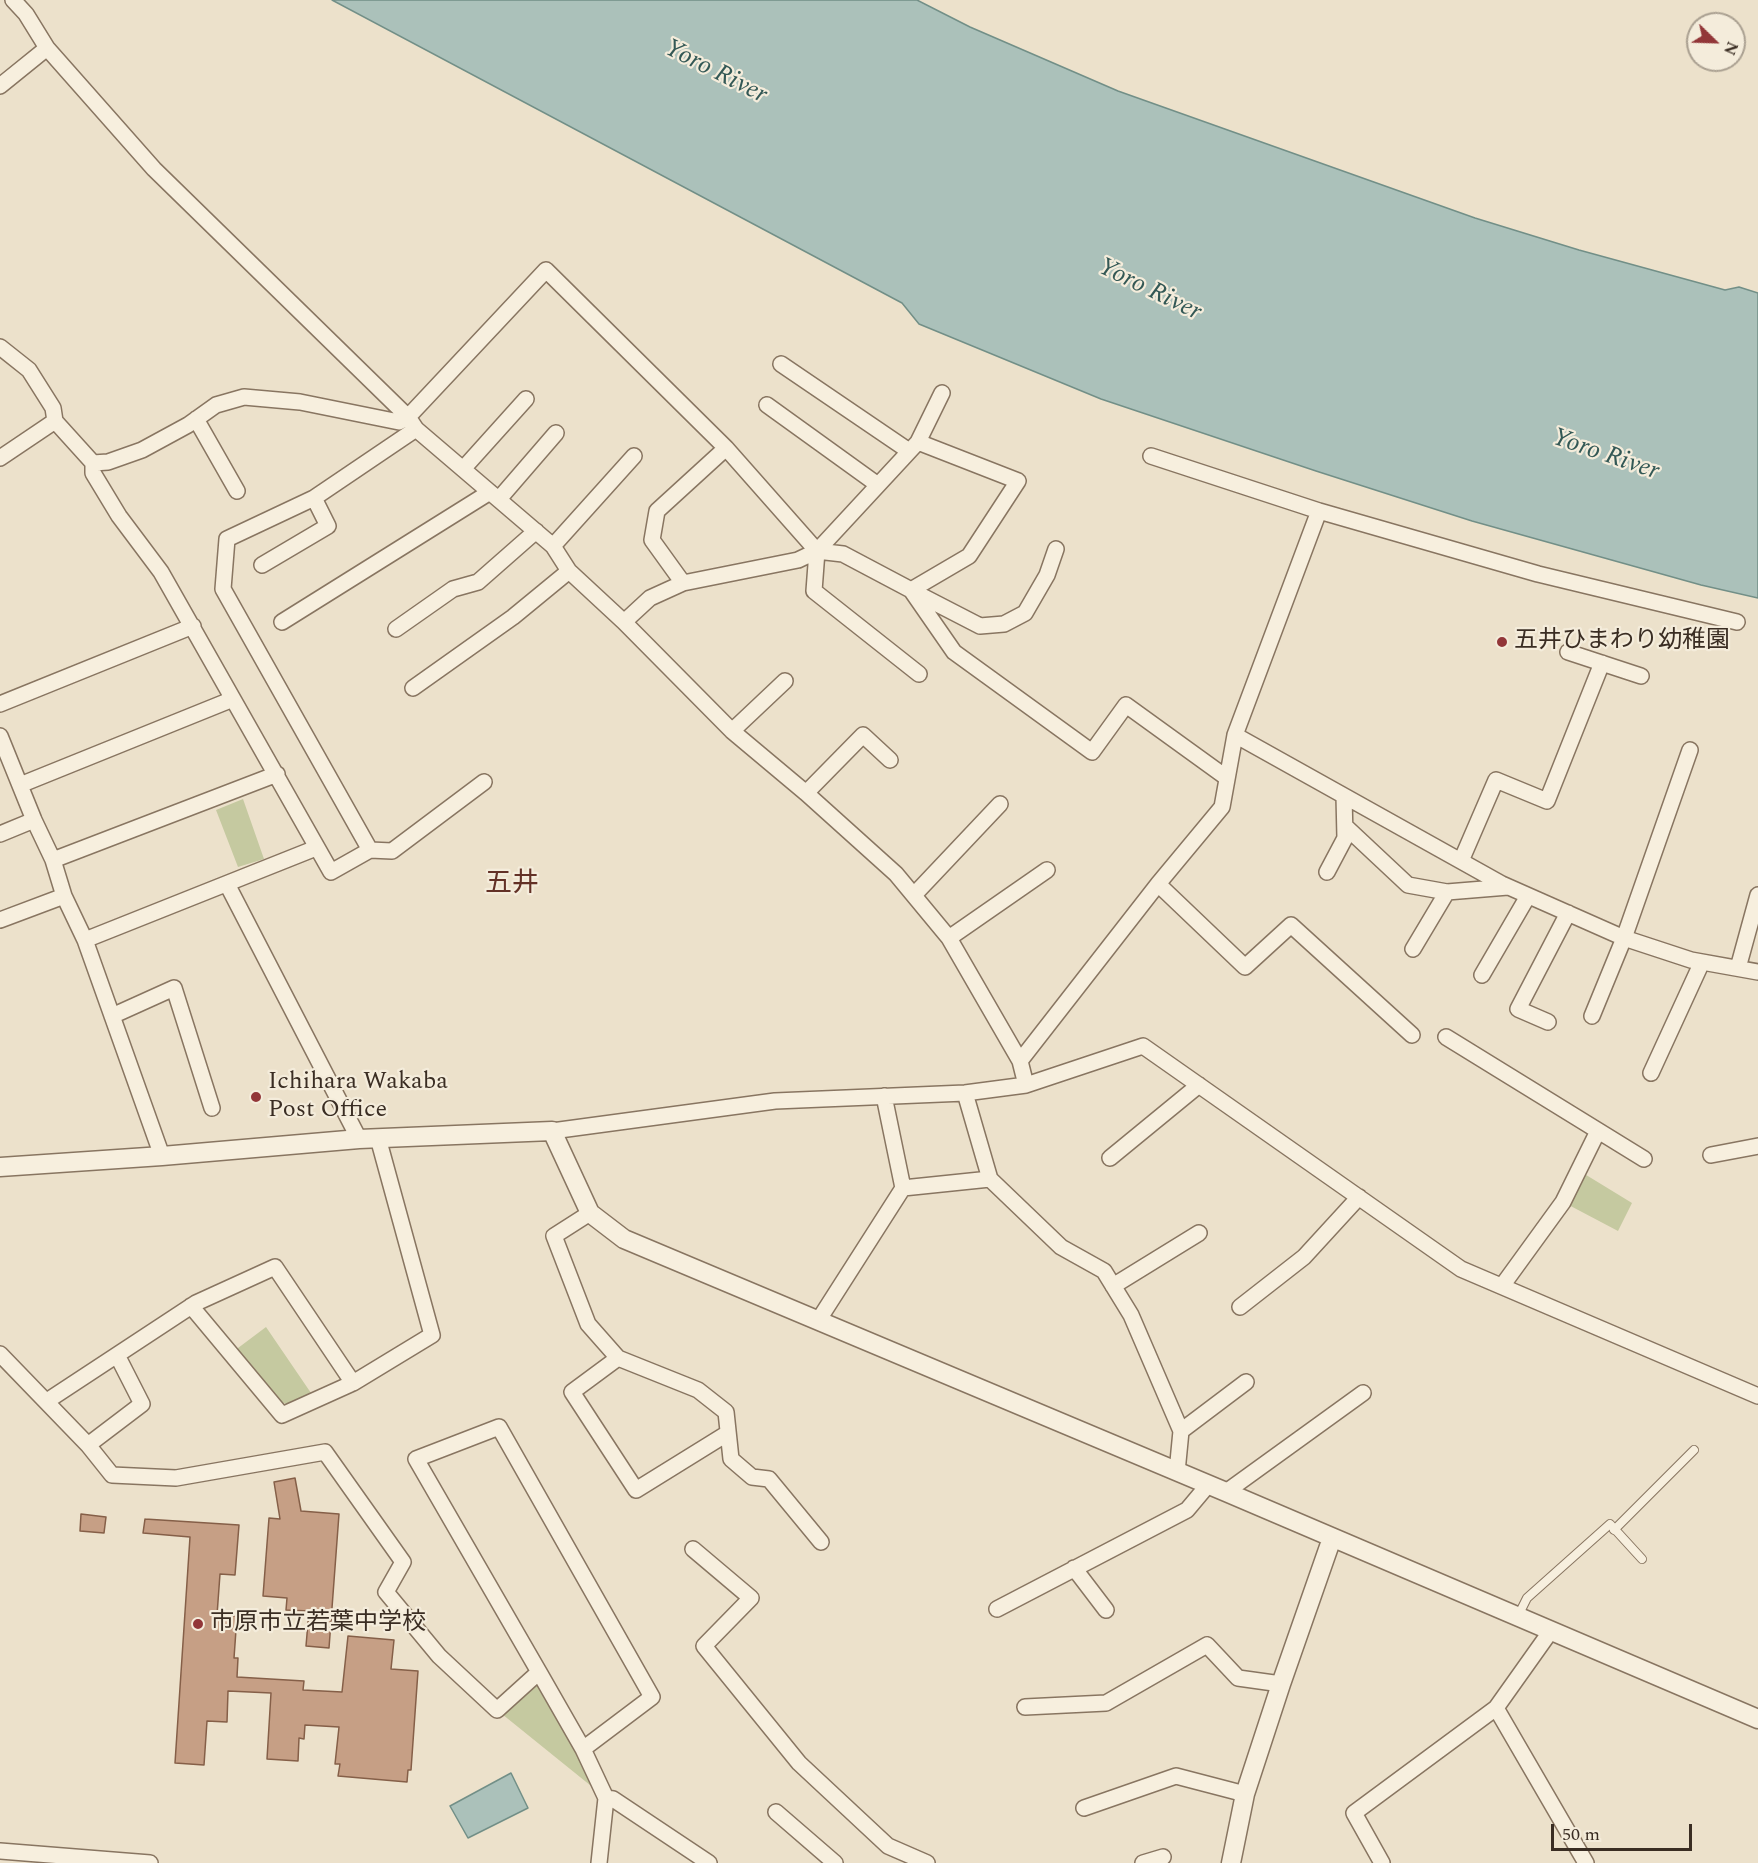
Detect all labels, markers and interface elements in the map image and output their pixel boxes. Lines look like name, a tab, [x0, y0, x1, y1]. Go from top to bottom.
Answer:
north arrow	[1686, 12, 1746, 72]
water label: Yoro River	[658, 34, 772, 112]
text: N	[1717, 38, 1744, 59]
water label: Yoro River	[1092, 253, 1206, 329]
water label: Yoro River	[1547, 423, 1663, 489]
place label: 五井ひまわり幼稚園	[1514, 628, 1730, 656]
marker: 五井ひまわり幼稚園	[1495, 635, 1509, 649]
district label: 五井	[485, 870, 539, 902]
place label: Ichihara Wakaba Post Office	[268, 1069, 448, 1125]
marker: Ichihara Wakaba Post Office	[249, 1090, 263, 1104]
place label: 市原市立若葉中学校	[210, 1610, 426, 1638]
marker: 市原市立若葉中学校	[191, 1617, 205, 1631]
scale bar	[1554, 1812, 1695, 1850]
text: 50 m	[1562, 1821, 1600, 1848]

